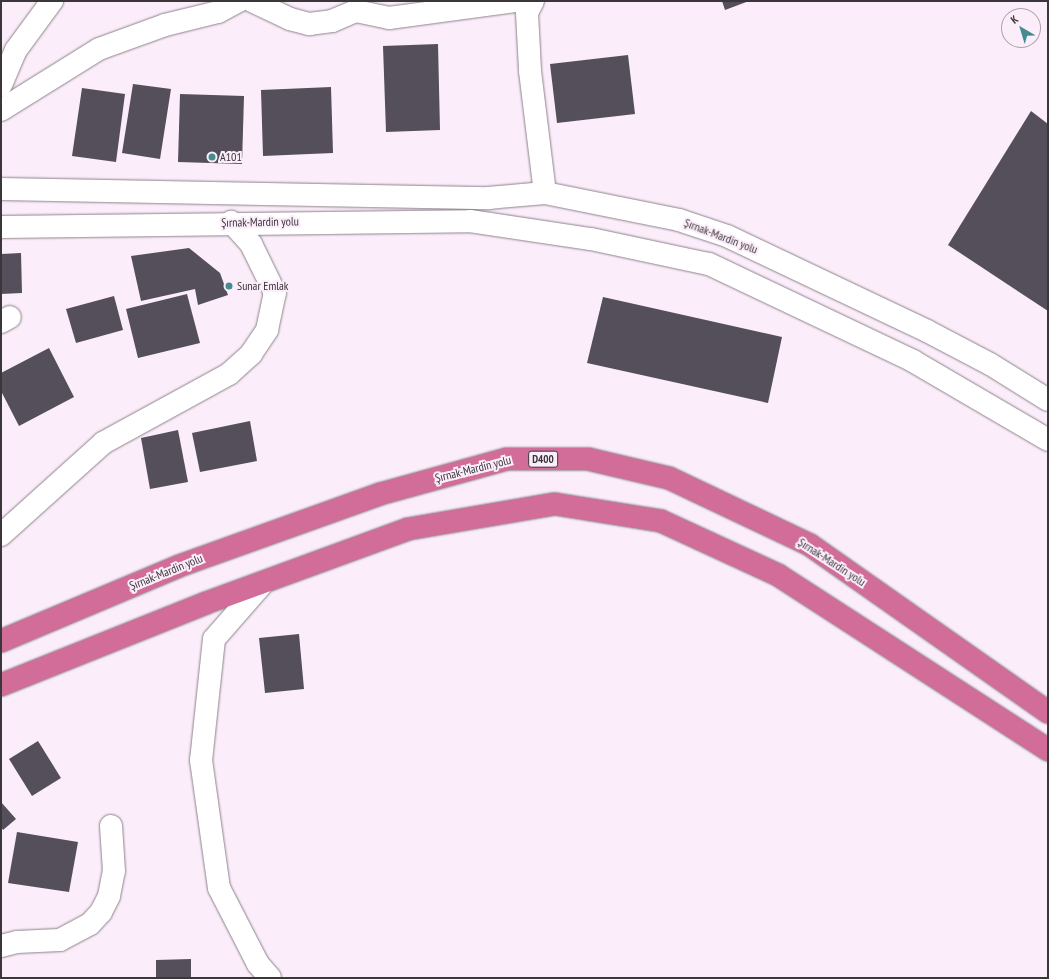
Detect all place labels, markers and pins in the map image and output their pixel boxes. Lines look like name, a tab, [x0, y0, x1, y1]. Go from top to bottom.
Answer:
place label: A101	[220, 150, 242, 164]
marker: A101	[207, 152, 217, 162]
place label: Sunar Emlak	[237, 279, 288, 293]
marker: Sunar Emlak	[224, 281, 234, 291]

